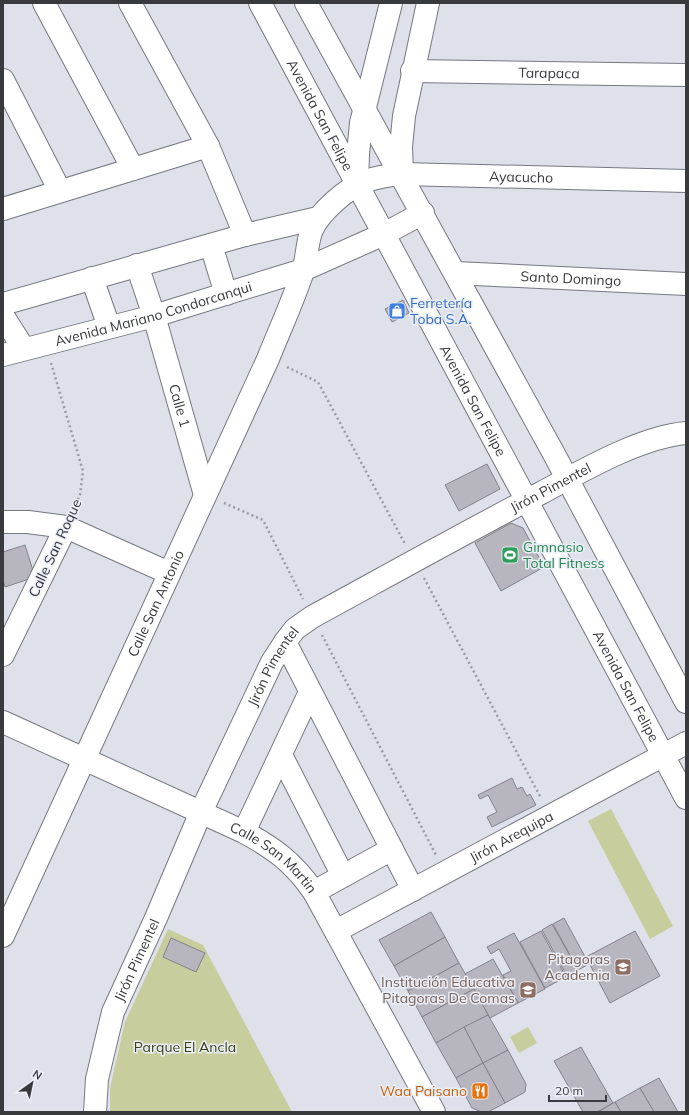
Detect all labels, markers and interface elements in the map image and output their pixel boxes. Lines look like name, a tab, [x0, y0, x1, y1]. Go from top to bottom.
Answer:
street label: Avenida San Felipe	[283, 56, 357, 174]
street label: Tarapaca	[518, 64, 580, 82]
street label: Ayacucho	[489, 167, 553, 187]
street label: Santo Domingo	[520, 267, 622, 290]
street label: Avenida Mariano Condorcanqui	[53, 277, 254, 350]
place label: Ferretería Toba S.A.	[410, 294, 472, 328]
shop icon: Ferretería Toba S.A.	[387, 301, 407, 321]
street label: Avenida San Felipe	[436, 342, 510, 459]
street label: Calle 1	[165, 382, 194, 429]
street label: Jirón Pimentel	[507, 459, 594, 517]
street label: Calle San Roque	[24, 496, 86, 600]
place label: Gimnasio Total Fitness	[523, 538, 604, 572]
sports icon: Gimnasio Total Fitness	[500, 545, 520, 565]
street label: Calle San Antonio	[123, 547, 188, 660]
street label: Jirón Pimentel	[243, 623, 303, 709]
street label: Avenida San Felipe	[589, 627, 663, 745]
street label: Jirón Arequipa	[466, 807, 556, 867]
street label: Calle San Martin	[227, 818, 321, 897]
street label: Jirón Pimentel	[110, 916, 163, 1004]
place label: Pitagoras Academia	[544, 950, 610, 984]
school or university icon: Pitagoras Academia	[613, 957, 633, 977]
place label: Institución Educativa Pitagoras De Comas	[381, 973, 515, 1007]
school or university icon: Institución Educativa Pitagoras De Comas	[518, 980, 538, 1000]
park label: Parque El Ancla	[134, 1038, 236, 1056]
north arrow	[12, 1063, 52, 1103]
text: N	[30, 1066, 45, 1083]
scale bar	[549, 1077, 606, 1103]
restaurant icon: Waa Paisano	[470, 1081, 490, 1101]
place label: Waa Paisano	[380, 1082, 467, 1100]
text: 20 m	[555, 1083, 583, 1098]

